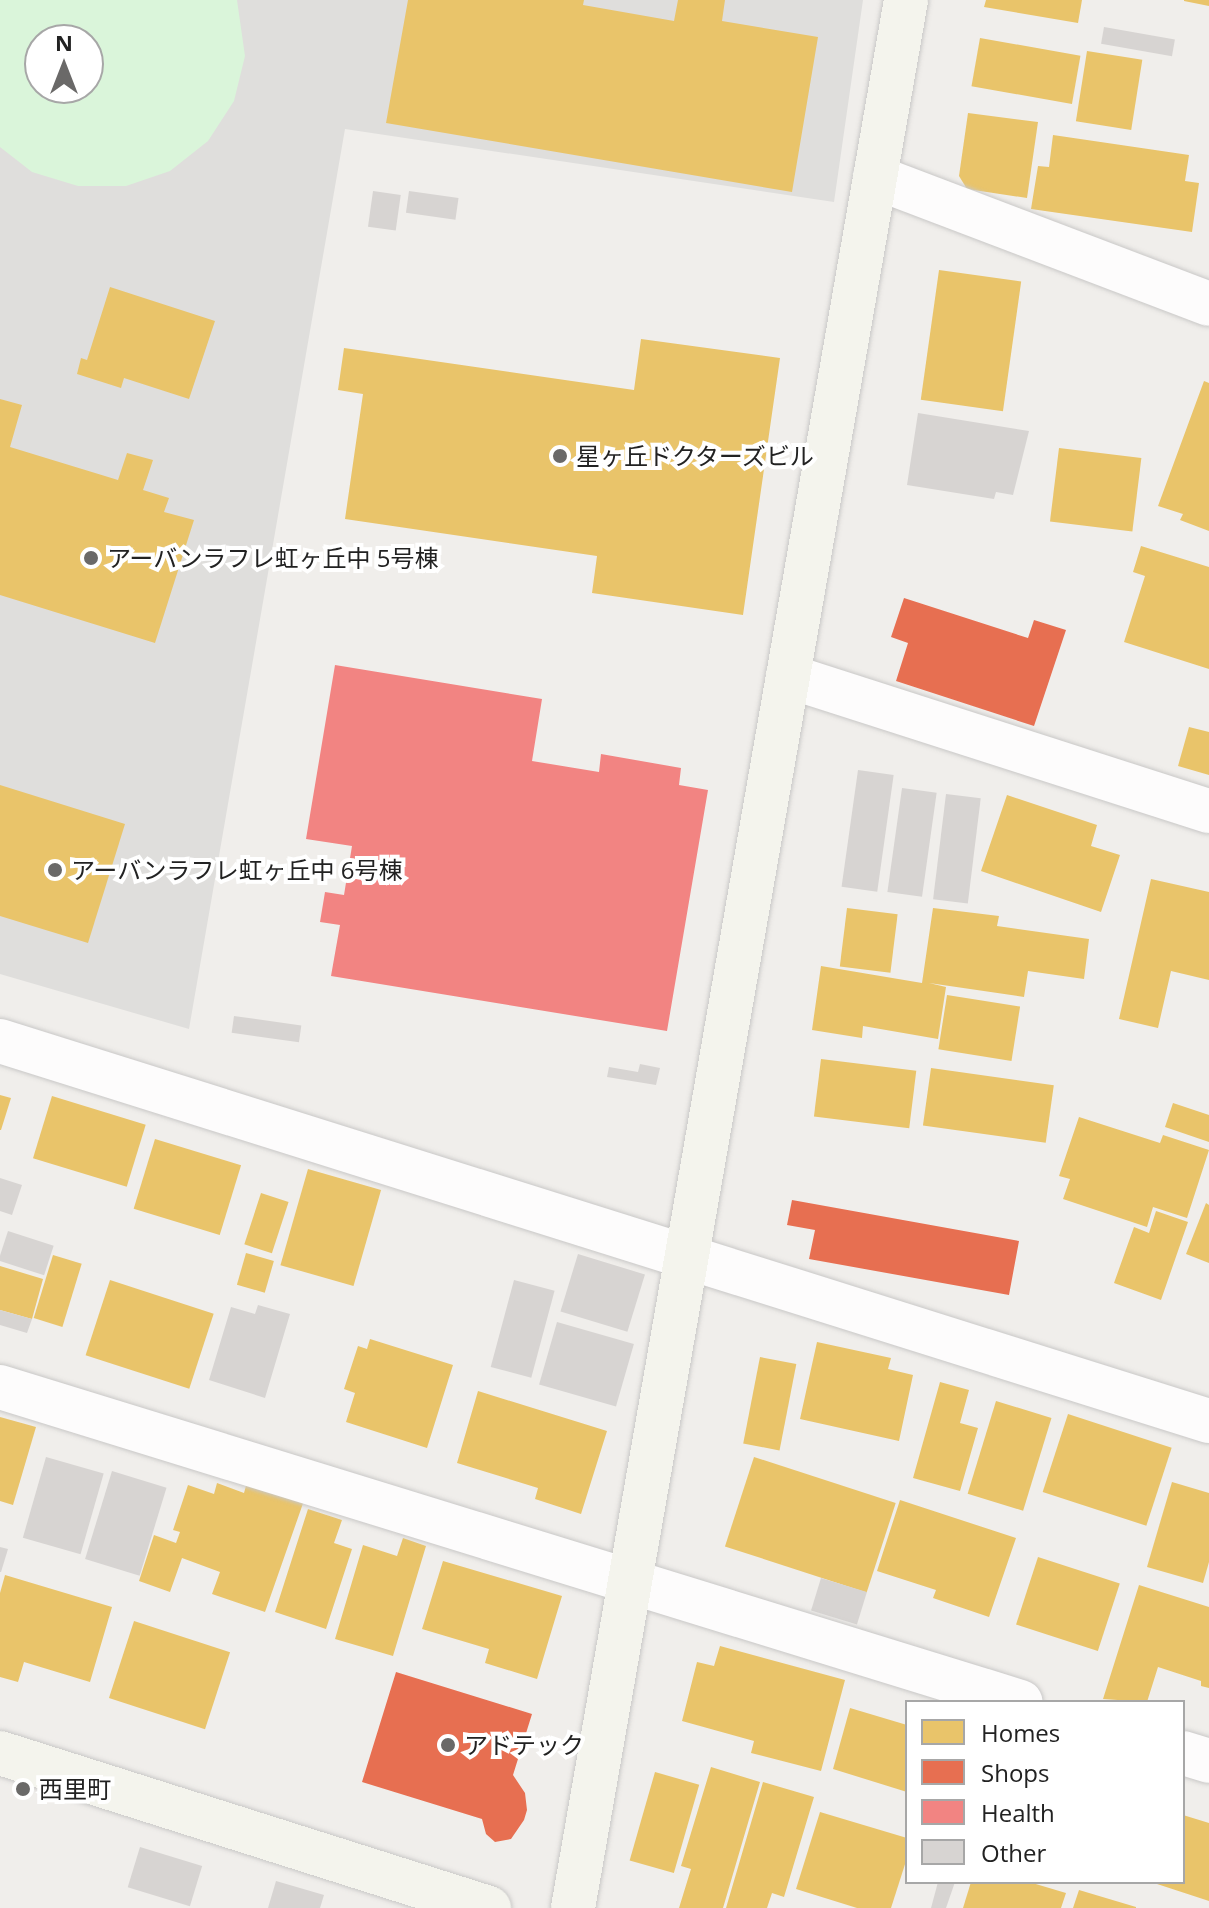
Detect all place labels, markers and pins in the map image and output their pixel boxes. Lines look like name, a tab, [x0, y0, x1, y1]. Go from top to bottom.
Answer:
place label: 星ヶ丘ドクターズビル	[576, 442, 816, 470]
marker: 星ヶ丘ドクターズビル	[551, 447, 569, 465]
place label: アーバンラフレ虹ヶ丘中 5号棟	[107, 544, 438, 572]
marker: アーバンラフレ虹ヶ丘中 5号棟	[82, 549, 100, 567]
place label: アーバンラフレ虹ヶ丘中 6号棟	[71, 856, 402, 884]
marker: アーバンラフレ虹ヶ丘中 6号棟	[46, 861, 64, 879]
place label: アドテック	[464, 1731, 584, 1759]
marker: アドテック	[439, 1736, 457, 1754]
place label: 西里町	[39, 1775, 111, 1803]
marker: 西里町	[14, 1780, 32, 1798]

